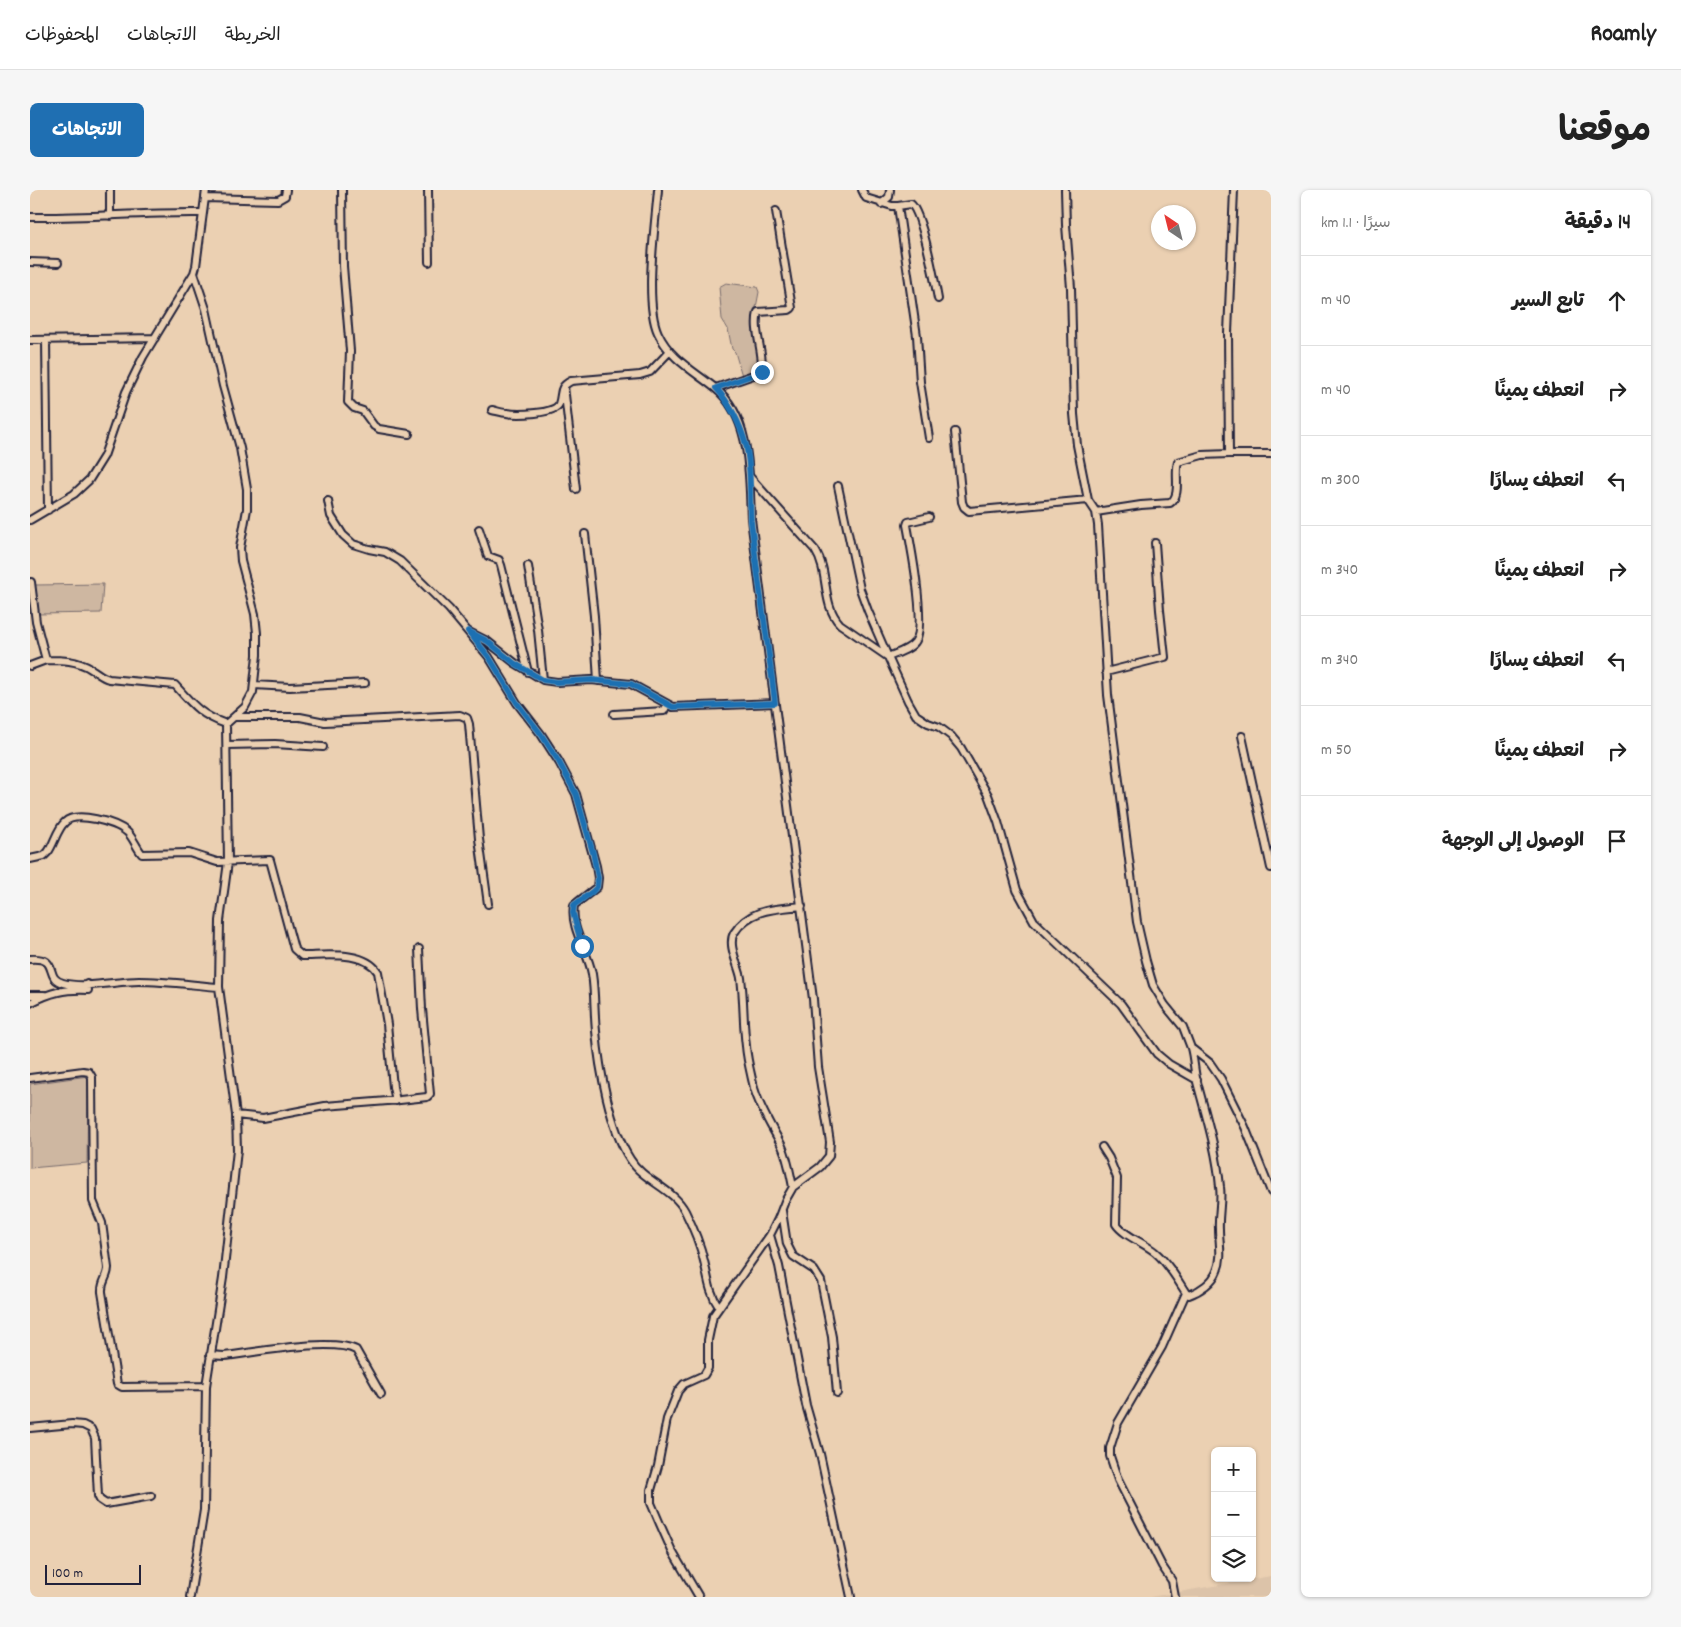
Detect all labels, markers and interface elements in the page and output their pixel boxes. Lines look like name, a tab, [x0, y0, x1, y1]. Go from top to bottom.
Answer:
text: Roamly	[1590, 18, 1656, 52]
text: المحفوظات	[25, 24, 99, 49]
text: الاتجاهات	[127, 24, 197, 49]
text: الخريطة	[225, 24, 281, 49]
button: الاتجاهات	[30, 103, 144, 157]
text: موقعنا	[1558, 108, 1651, 158]
north arrow	[1151, 205, 1196, 250]
text: 14 دقيقة	[1564, 209, 1631, 239]
text: سيرًا · 1.1 km	[1321, 212, 1391, 235]
icon: ahead	[1603, 287, 1631, 315]
text: 40 m	[1321, 289, 1351, 312]
text: تابع السير	[1512, 289, 1584, 316]
route end	[751, 361, 774, 384]
icon: right	[1603, 377, 1631, 405]
text: 40 m	[1321, 379, 1351, 402]
text: انعطف يمينًا	[1495, 379, 1584, 406]
icon: left	[1603, 467, 1631, 495]
text: 300 m	[1321, 469, 1360, 492]
text: انعطف يسارًا	[1490, 469, 1584, 496]
icon: right	[1603, 557, 1631, 585]
text: 340 m	[1321, 559, 1358, 582]
text: انعطف يمينًا	[1495, 559, 1584, 586]
icon: left	[1603, 647, 1631, 675]
text: 340 m	[1321, 649, 1358, 672]
text: انعطف يسارًا	[1490, 649, 1584, 676]
icon: right	[1603, 737, 1631, 765]
text: 50 m	[1321, 739, 1352, 762]
text: انعطف يمينًا	[1495, 739, 1584, 766]
icon: arrive	[1603, 827, 1631, 855]
text: الوصول إلى الوجهة	[1442, 829, 1584, 856]
route start	[571, 935, 594, 958]
map controls	[1211, 1447, 1256, 1582]
button: +	[1211, 1447, 1256, 1492]
button: −	[1211, 1492, 1256, 1537]
button: layers	[1211, 1537, 1256, 1582]
scale bar	[45, 1562, 141, 1585]
text: 100 m	[52, 1564, 83, 1584]

